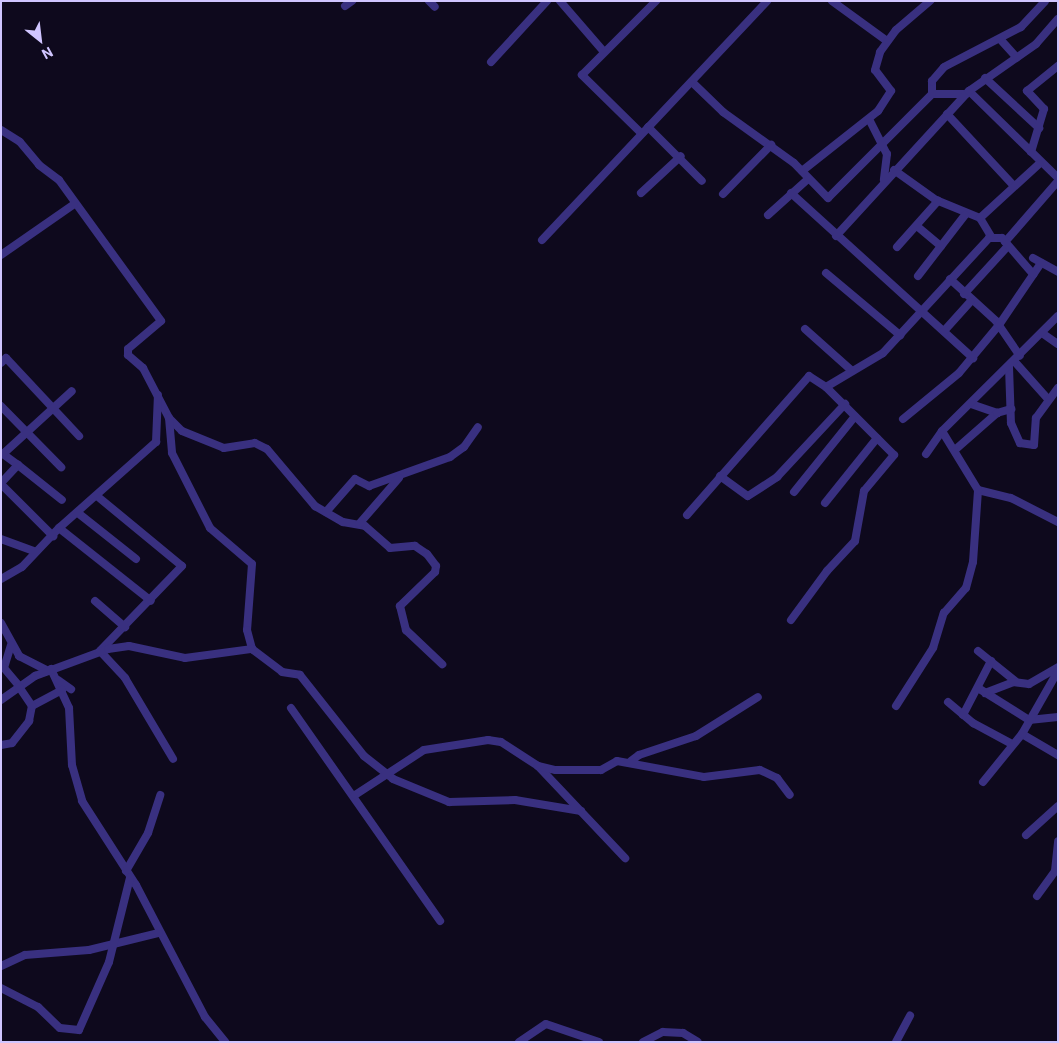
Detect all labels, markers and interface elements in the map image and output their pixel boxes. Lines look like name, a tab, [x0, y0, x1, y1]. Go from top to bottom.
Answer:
north arrow	[15, 15, 65, 65]
text: N	[39, 44, 55, 63]

